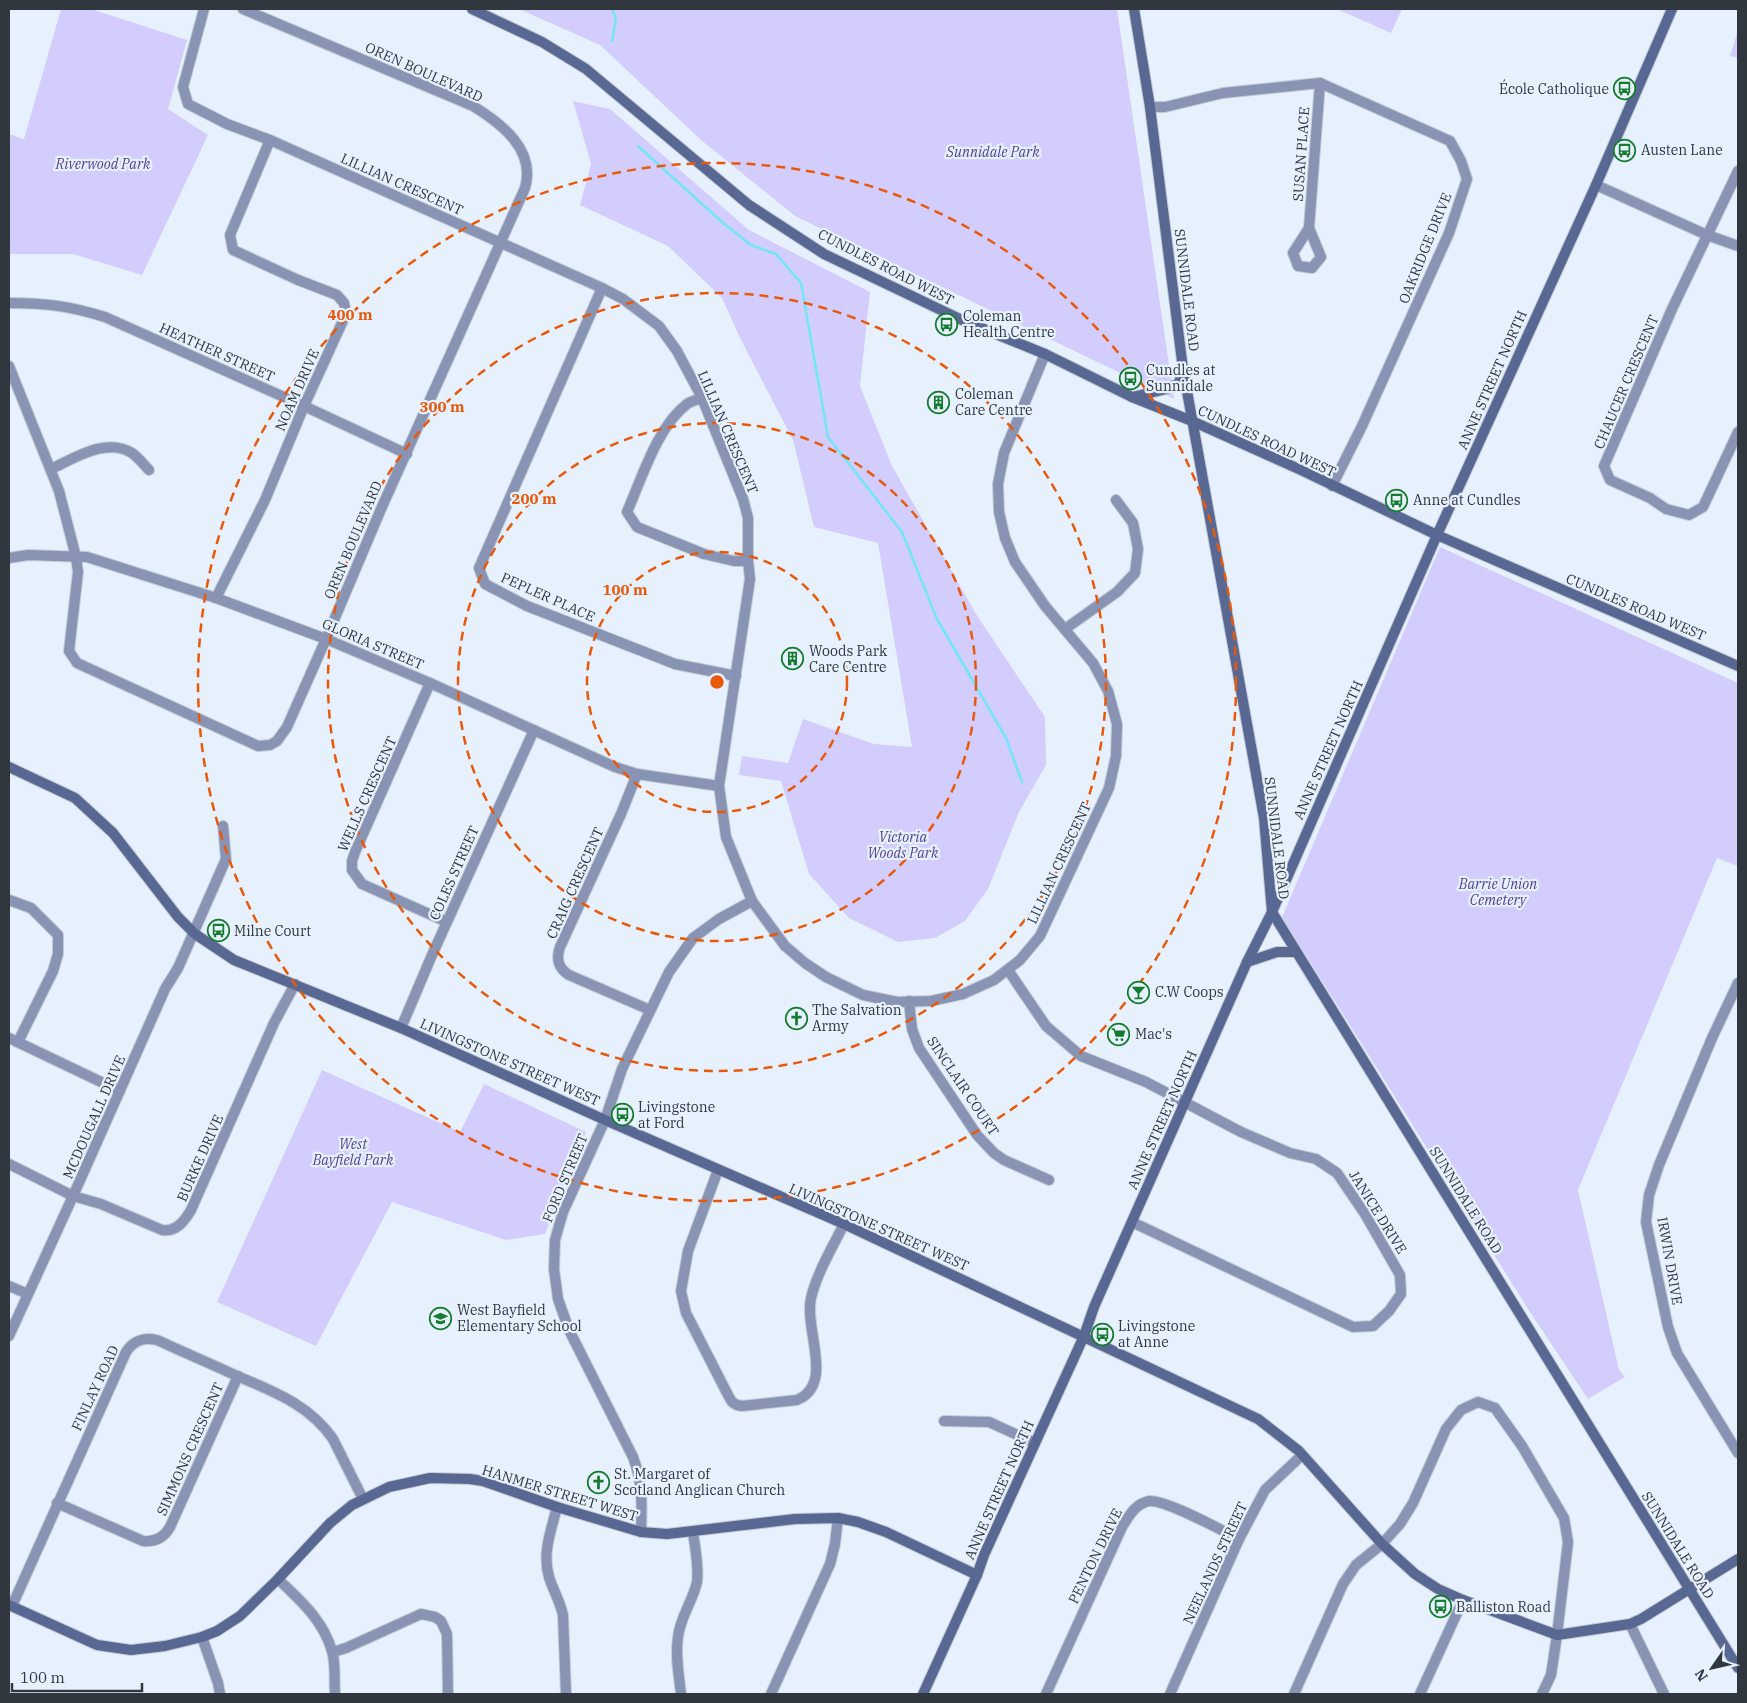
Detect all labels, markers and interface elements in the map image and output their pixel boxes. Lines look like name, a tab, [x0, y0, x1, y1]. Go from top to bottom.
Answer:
street label: OREN BOULEVARD	[362, 38, 486, 106]
bus stop icon: École Catholique	[1613, 77, 1637, 101]
place label: École Catholique	[1499, 79, 1609, 98]
street label: SUSAN PLACE	[1289, 106, 1313, 202]
bus stop icon: Austen Lane	[1613, 138, 1637, 162]
place label: Austen Lane	[1641, 141, 1723, 159]
park label: Sunnidale Park	[945, 143, 1040, 161]
street label: LILLIAN CRESCENT	[338, 149, 466, 219]
park label: Riverwood Park	[55, 155, 151, 173]
street label: OAKRIDGE DRIVE	[1395, 190, 1455, 306]
street label: CUNDLES ROAD WEST	[815, 225, 957, 309]
street label: SUNNIDALE ROAD	[1171, 228, 1203, 352]
text: 400 m	[327, 305, 373, 324]
place label: Coleman Health Centre	[963, 307, 1054, 341]
street label: ANNE STREET NORTH	[1453, 308, 1531, 452]
bus stop icon: Coleman Health Centre	[935, 312, 959, 336]
street label: CHAUCER CRESCENT	[1590, 312, 1662, 452]
street label: HEATHER STREET	[157, 319, 277, 385]
street label: NOAM DRIVE	[271, 346, 323, 434]
place label: Cundles at Sunnidale	[1146, 361, 1215, 395]
bus stop icon: Cundles at Sunnidale	[1118, 366, 1142, 390]
street label: LILLIAN CRESCENT	[694, 368, 762, 496]
place label: Coleman Care Centre	[955, 385, 1033, 419]
building icon: Coleman Care Centre	[927, 390, 951, 414]
text: 300 m	[419, 397, 465, 416]
street label: CUNDLES ROAD WEST	[1195, 401, 1339, 481]
street label: OREN BOULEVARD	[320, 478, 386, 602]
bus stop icon: Anne at Cundles	[1385, 488, 1409, 512]
text: 200 m	[511, 489, 557, 508]
place label: Anne at Cundles	[1413, 491, 1521, 509]
street label: PEPLER PLACE	[498, 568, 598, 626]
street label: CUNDLES ROAD WEST	[1563, 569, 1709, 645]
text: 100 m	[602, 580, 648, 599]
street label: GLORIA STREET	[319, 614, 427, 674]
place label: Woods Park Care Centre	[809, 642, 888, 676]
building icon: Woods Park Care Centre	[781, 647, 805, 671]
centre of rings	[708, 673, 726, 691]
street label: ANNE STREET NORTH	[1289, 678, 1367, 822]
street label: WELLS CRESCENT	[333, 734, 401, 854]
street label: SUNNIDALE ROAD	[1261, 776, 1293, 900]
street label: LILLIAN CRESCENT	[1023, 799, 1095, 927]
street label: COLES STREET	[425, 823, 483, 923]
street label: CRAIG CRESCENT	[542, 824, 608, 942]
park label: Victoria Woods Park	[868, 828, 939, 862]
park label: Barrie Union Cemetery	[1458, 875, 1537, 909]
bus stop icon: Milne Court	[206, 919, 230, 943]
place label: Milne Court	[234, 922, 311, 940]
bar icon: C.W Coops	[1127, 980, 1151, 1004]
place label: C.W Coops	[1155, 983, 1224, 1001]
place label: The Salvation Army	[812, 1001, 902, 1035]
church icon: The Salvation Army	[784, 1006, 808, 1030]
street label: LIVINGSTONE STREET WEST	[417, 1014, 603, 1110]
supermarket icon: Mac's	[1107, 1022, 1131, 1046]
place label: Mac's	[1135, 1025, 1172, 1043]
street label: SINCLAIR COURT	[923, 1033, 1003, 1139]
street label: ANNE STREET NORTH	[1123, 1048, 1201, 1192]
street label: MCDOUGALL DRIVE	[59, 1052, 129, 1182]
place label: Livingstone at Ford	[638, 1098, 715, 1132]
bus stop icon: Livingstone at Ford	[610, 1103, 634, 1127]
street label: BURKE DRIVE	[173, 1112, 227, 1204]
street label: FORD STREET	[538, 1131, 592, 1225]
park label: West Bayfield Park	[312, 1135, 394, 1169]
street label: SUNNIDALE ROAD	[1426, 1143, 1506, 1257]
street label: JANICE DRIVE	[1345, 1167, 1411, 1257]
street label: LIVINGSTONE STREET WEST	[786, 1179, 972, 1275]
street label: IRWIN DRIVE	[1653, 1216, 1687, 1306]
place label: West Bayfield Elementary School	[457, 1301, 582, 1335]
school or university icon: West Bayfield Elementary School	[429, 1306, 453, 1330]
place label: Livingstone at Anne	[1118, 1317, 1195, 1351]
bus stop icon: Livingstone at Anne	[1090, 1322, 1114, 1346]
street label: FINLAY ROAD	[67, 1342, 123, 1434]
street label: SIMMONS CRESCENT	[153, 1380, 227, 1518]
street label: ANNE STREET NORTH	[960, 1418, 1038, 1562]
street label: HANMER STREET WEST	[480, 1461, 640, 1525]
place label: St. Margaret of Scotland Anglican Church	[614, 1465, 785, 1499]
church icon: St. Margaret of Scotland Anglican Church	[586, 1470, 610, 1494]
street label: SUNNIDALE ROAD	[1638, 1488, 1718, 1602]
street label: NEELANDS STREET	[1179, 1499, 1251, 1627]
street label: PENTON DRIVE	[1064, 1505, 1126, 1607]
bus stop icon: Balliston Road	[1428, 1595, 1452, 1619]
place label: Balliston Road	[1456, 1598, 1551, 1616]
north arrow	[1687, 1643, 1737, 1693]
scale bar	[12, 1660, 142, 1692]
text: N	[1691, 1666, 1712, 1685]
text: 100 m	[20, 1668, 65, 1687]

